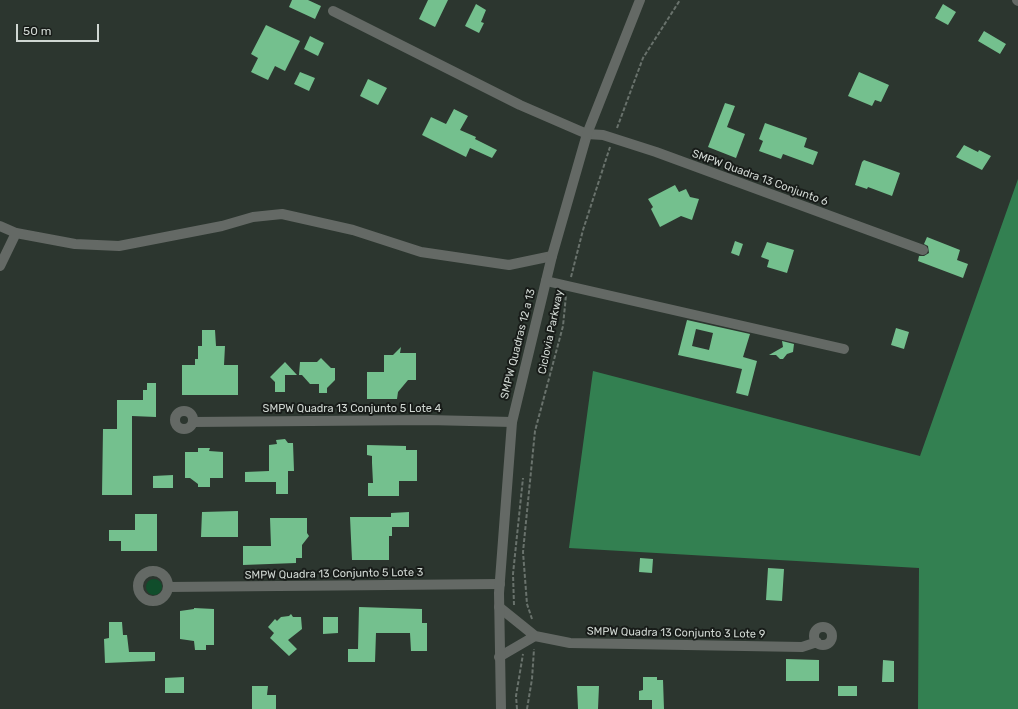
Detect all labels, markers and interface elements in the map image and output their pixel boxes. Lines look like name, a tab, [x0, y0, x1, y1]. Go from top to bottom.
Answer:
scale bar	[18, 16, 101, 42]
text: 50 m	[23, 24, 51, 38]
street label: SMPW Quadra 13 Conjunto 6	[690, 147, 830, 209]
street label: SMPW Quadras 12 a 13	[498, 287, 538, 401]
street label: Ciclovia Parkway	[536, 289, 566, 375]
street label: SMPW Quadra 13 Conjunto 5 Lote 4	[263, 402, 441, 416]
street label: SMPW Quadra 13 Conjunto 5 Lote 3	[245, 566, 423, 582]
street label: SMPW Quadra 13 Conjunto 3 Lote 9	[587, 625, 765, 641]

